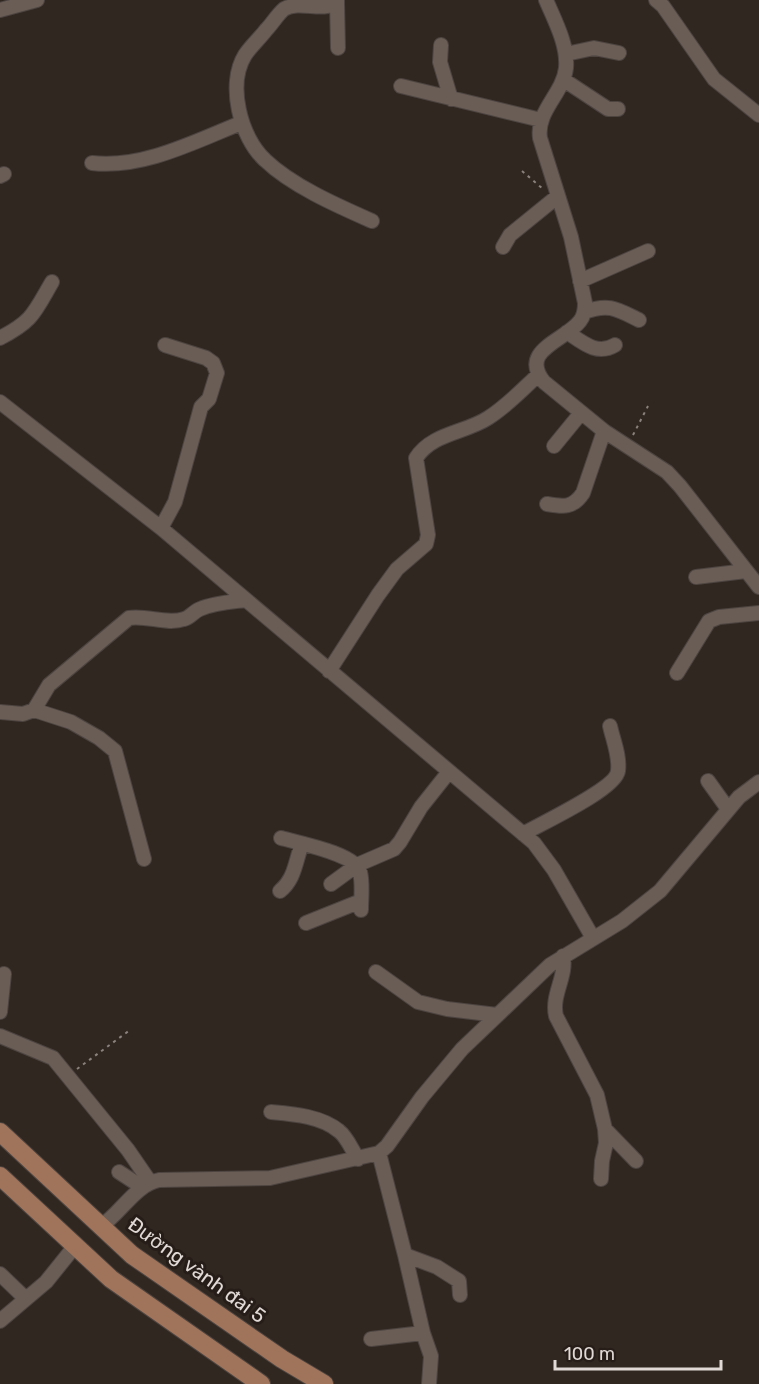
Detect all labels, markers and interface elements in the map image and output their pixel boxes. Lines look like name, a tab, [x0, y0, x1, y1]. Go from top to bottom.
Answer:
street label: Đường vành đai 5	[123, 1212, 271, 1328]
scale bar	[555, 1333, 722, 1371]
text: 100 m	[564, 1343, 615, 1365]

